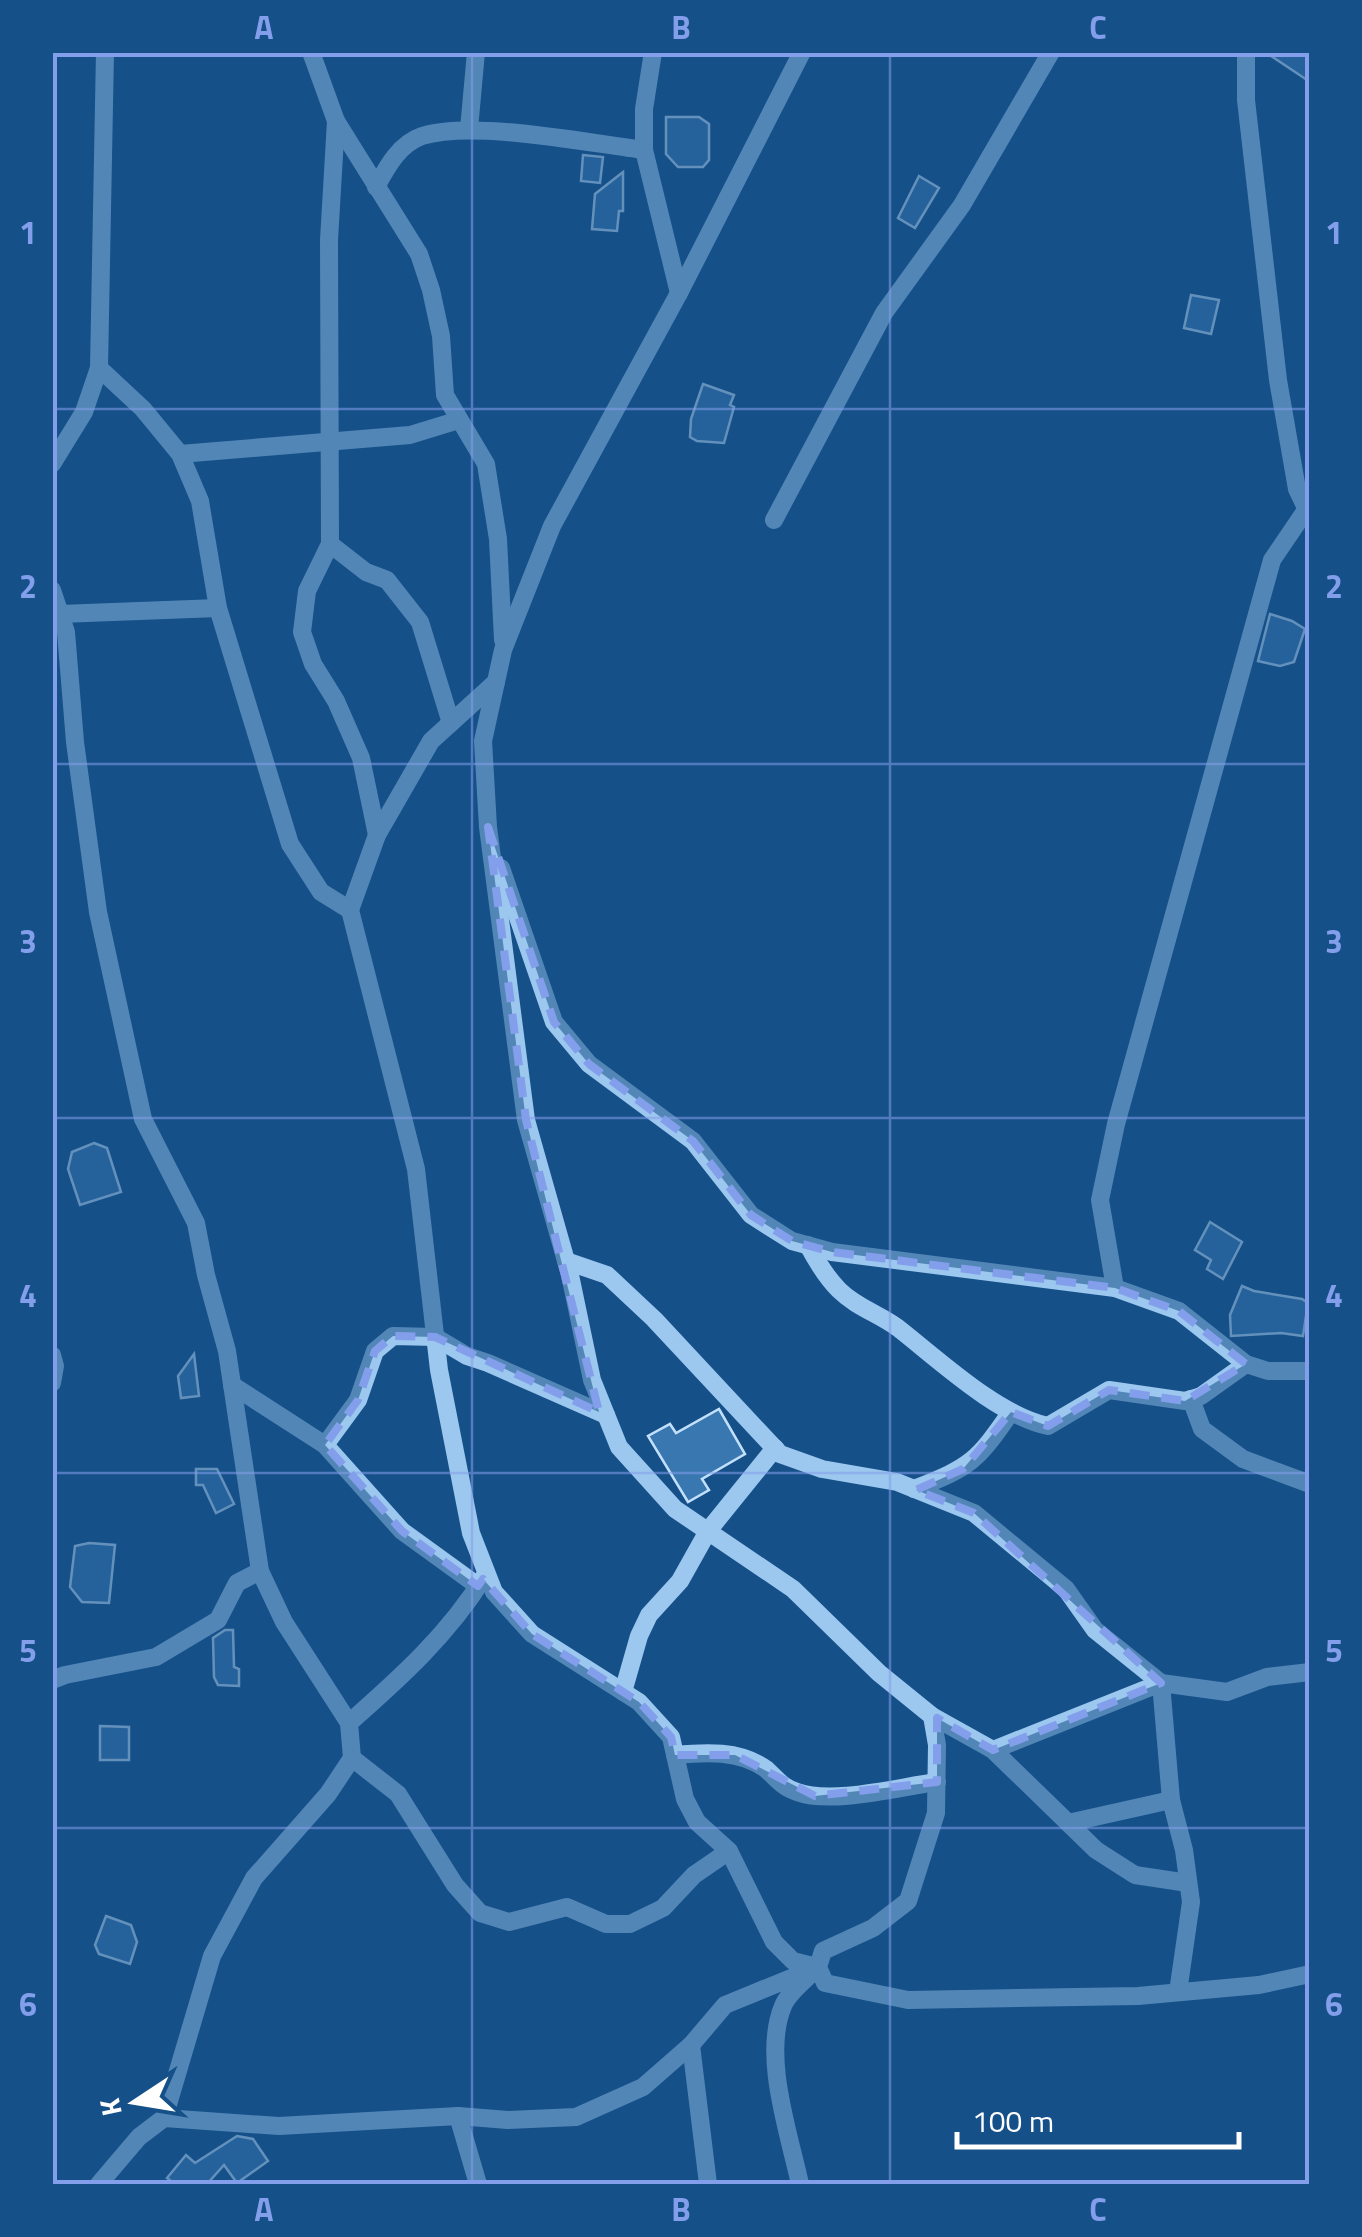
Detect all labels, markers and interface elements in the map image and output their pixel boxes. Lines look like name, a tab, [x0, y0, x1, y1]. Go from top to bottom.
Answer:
text: A	[254, 3, 274, 51]
text: B	[671, 3, 691, 51]
text: C	[1089, 3, 1107, 51]
text: 1	[19, 208, 37, 256]
text: 1	[1325, 208, 1343, 256]
text: 2	[19, 562, 37, 610]
text: 2	[1325, 562, 1343, 610]
text: 3	[19, 917, 37, 965]
text: 3	[1325, 917, 1343, 965]
text: 4	[19, 1271, 37, 1319]
text: 4	[1325, 1271, 1343, 1319]
text: 5	[19, 1626, 37, 1674]
text: 5	[1325, 1626, 1343, 1674]
text: 6	[19, 1980, 37, 2028]
text: 6	[1325, 1980, 1343, 2028]
north arrow	[85, 2052, 185, 2152]
scale bar	[957, 2087, 1240, 2149]
text: K	[87, 2094, 133, 2120]
text: 100 m	[972, 2098, 1054, 2144]
text: A	[254, 2185, 274, 2233]
text: B	[671, 2185, 691, 2233]
text: C	[1089, 2185, 1107, 2233]

